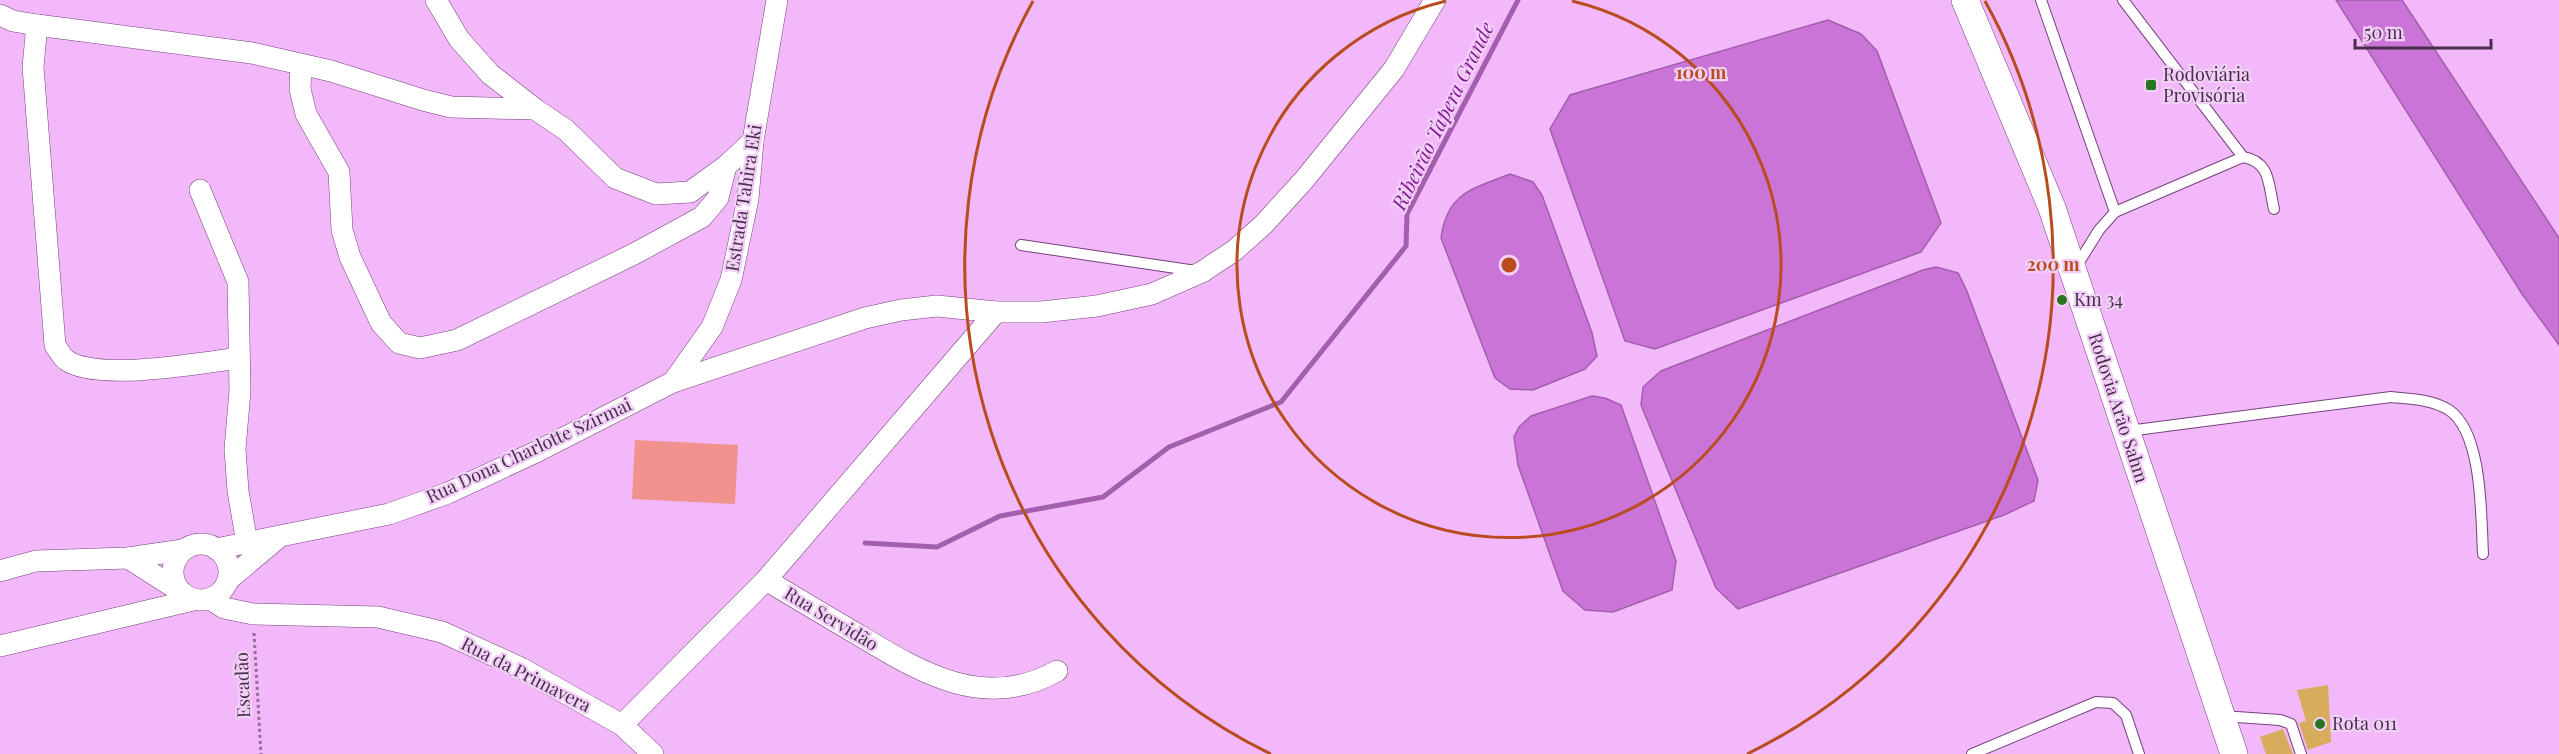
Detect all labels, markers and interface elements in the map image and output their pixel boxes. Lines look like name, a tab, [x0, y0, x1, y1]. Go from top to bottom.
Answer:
scale bar	[2355, 12, 2492, 50]
water label: Ribeirão Tapera Grande	[1384, 16, 1499, 215]
text: 50 m	[2364, 20, 2403, 44]
text: 100 m	[1676, 60, 1727, 84]
place label: Rodoviária Provisória	[2163, 62, 2250, 107]
marker: Rodoviária Provisória	[2144, 78, 2158, 92]
street label: Estrada Tahira Eki	[720, 123, 766, 273]
text: 200 m	[2026, 252, 2080, 276]
centre of rings	[1499, 255, 1519, 275]
place label: Km 34	[2074, 287, 2123, 311]
marker: Km 34	[2055, 293, 2069, 307]
street label: Rodovia Arão Sahm	[2083, 330, 2155, 486]
street label: Rua Dona Charlotte Szirmai	[422, 392, 635, 508]
street label: Rua Servidão	[780, 581, 883, 656]
street label: Rua da Primavera	[458, 631, 595, 717]
street label: Escadão	[229, 652, 255, 718]
place label: Rota 011	[2332, 711, 2398, 735]
marker: Rota 011	[2313, 717, 2327, 731]

